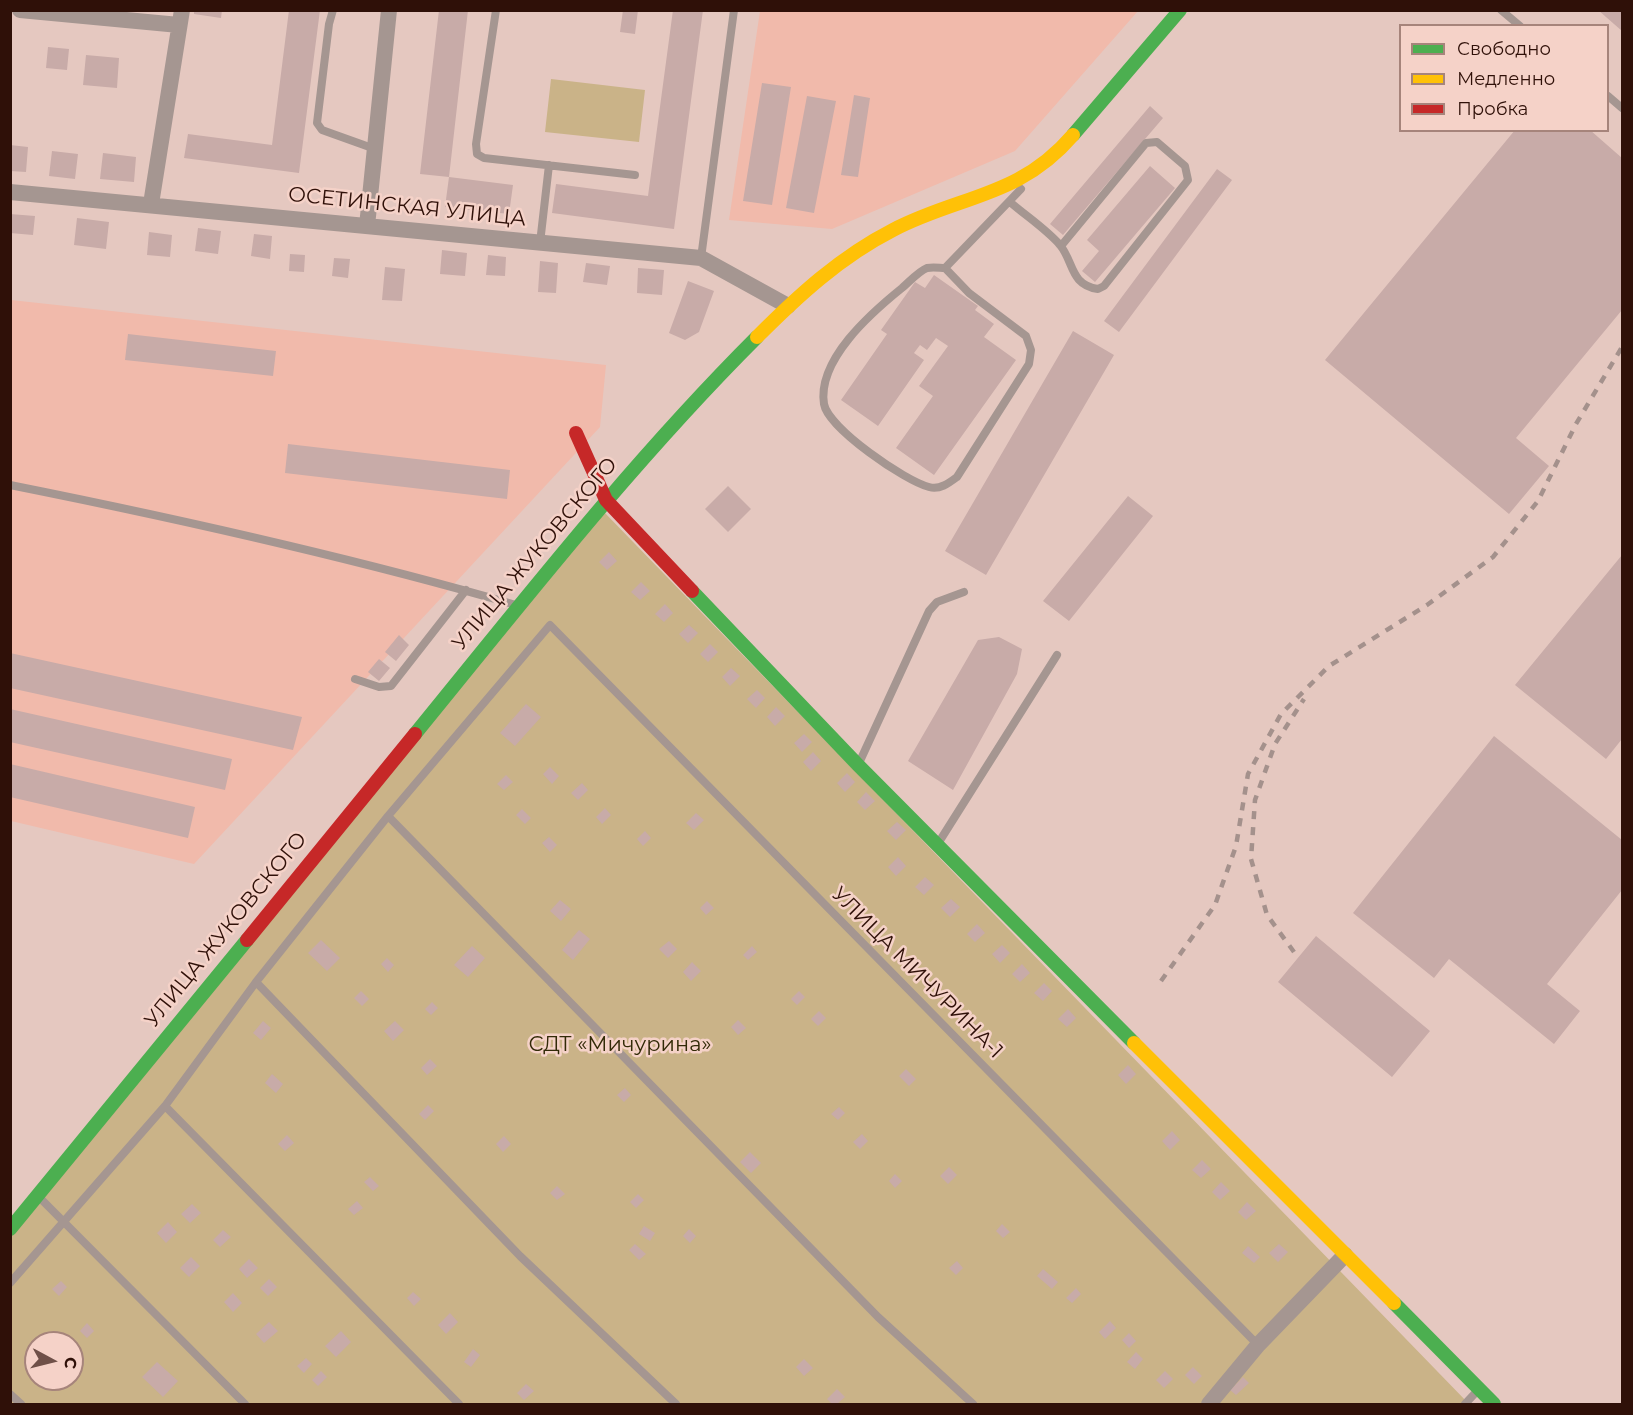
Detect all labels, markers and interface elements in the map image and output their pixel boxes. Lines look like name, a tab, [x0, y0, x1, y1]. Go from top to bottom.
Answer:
legend	[1399, 24, 1609, 132]
text: Свободно	[1457, 38, 1551, 60]
text: Медленно	[1457, 68, 1555, 90]
text: Пробка	[1457, 98, 1528, 120]
street label: ОСЕТИНСКАЯ УЛИЦА	[287, 182, 527, 232]
street label: УЛИЦА ЖУКОВСКОГО	[447, 453, 623, 655]
street label: УЛИЦА ЖУКОВСКОГО	[140, 827, 312, 1033]
street label: УЛИЦА МИЧУРИНА-1	[826, 882, 1008, 1064]
park label: СДТ «Мичурина»	[529, 1032, 711, 1058]
north arrow	[24, 1331, 84, 1391]
text: С	[60, 1356, 81, 1370]

